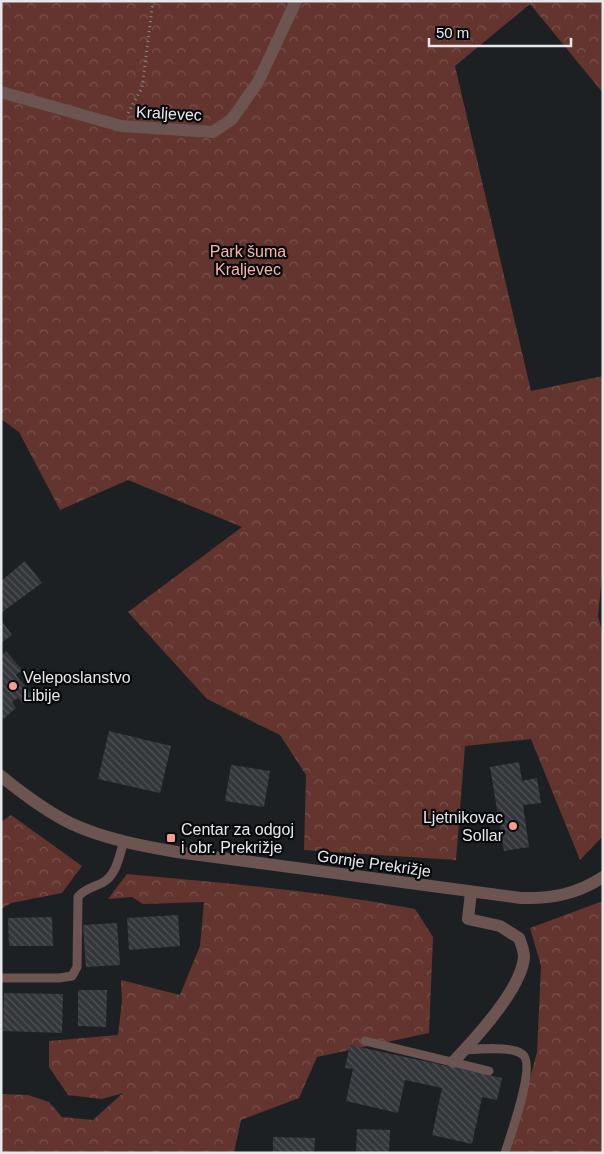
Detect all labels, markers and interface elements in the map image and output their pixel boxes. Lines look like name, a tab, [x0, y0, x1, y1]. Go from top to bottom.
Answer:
scale bar	[429, 15, 572, 47]
text: 50 m	[436, 24, 469, 41]
street label: Kraljevec	[136, 103, 202, 124]
park label: Park šuma Kraljevec	[210, 243, 286, 278]
place label: Veleposlanstvo Libije	[23, 669, 131, 704]
marker: Veleposlanstvo Libije	[7, 680, 19, 692]
place label: Ljetnikovac Sollar	[423, 809, 504, 844]
marker: Ljetnikovac Sollar	[507, 820, 519, 832]
place label: Centar za odgoj i obr. Prekrižje	[181, 821, 294, 856]
marker: Centar za odgoj i obr. Prekrižje	[165, 832, 177, 844]
street label: Gornje Prekrižje	[316, 847, 432, 880]

